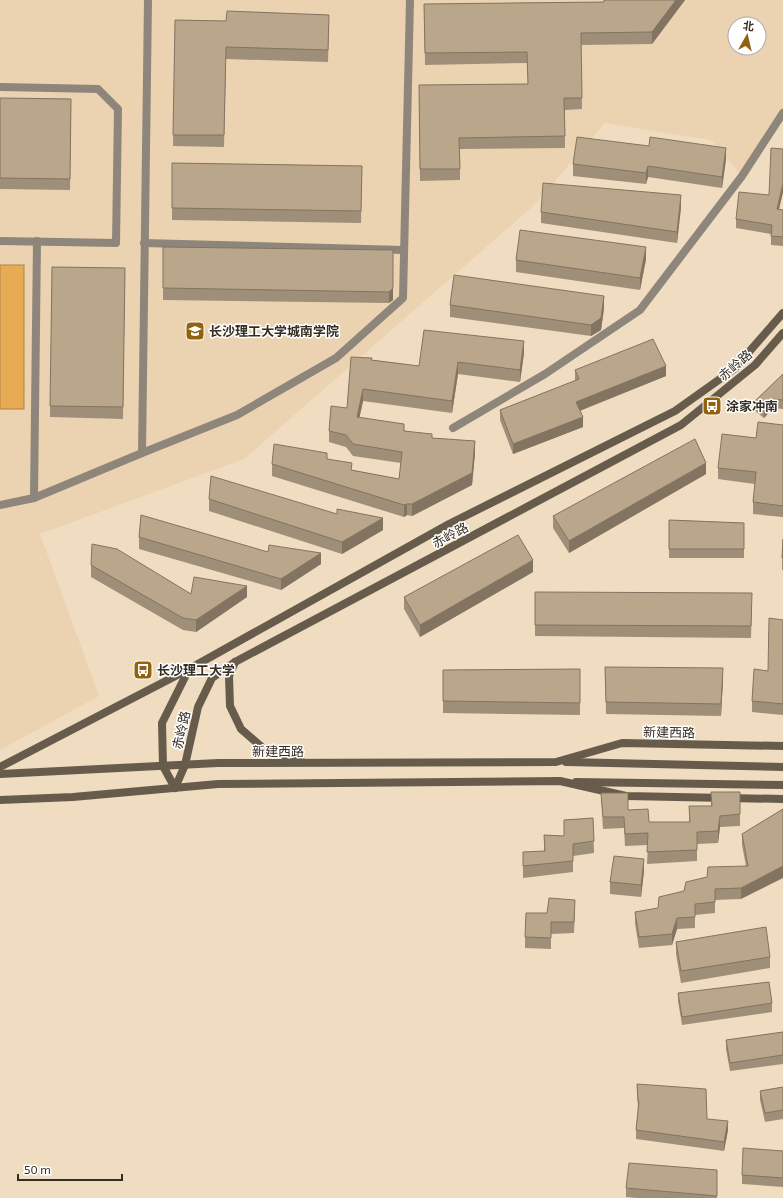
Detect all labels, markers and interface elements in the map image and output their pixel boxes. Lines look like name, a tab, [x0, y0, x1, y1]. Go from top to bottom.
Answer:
north arrow	[727, 16, 767, 56]
text: 北	[742, 18, 755, 33]
school or university icon: 长沙理工大学城南学院	[184, 320, 206, 342]
place label: 长沙理工大学城南学院	[209, 323, 339, 339]
street label: 赤岭路	[715, 346, 755, 384]
bus stop icon: 涂家冲南	[701, 395, 723, 417]
place label: 涂家冲南	[726, 398, 778, 414]
street label: 赤岭路	[429, 519, 471, 551]
bus stop icon: 长沙理工大学	[132, 659, 154, 681]
place label: 长沙理工大学	[157, 662, 235, 678]
street label: 赤岭路	[169, 709, 193, 751]
street label: 新建西路	[643, 724, 695, 740]
street label: 新建西路	[252, 743, 304, 759]
scale bar	[18, 1156, 122, 1182]
text: 50 m	[24, 1162, 51, 1176]

